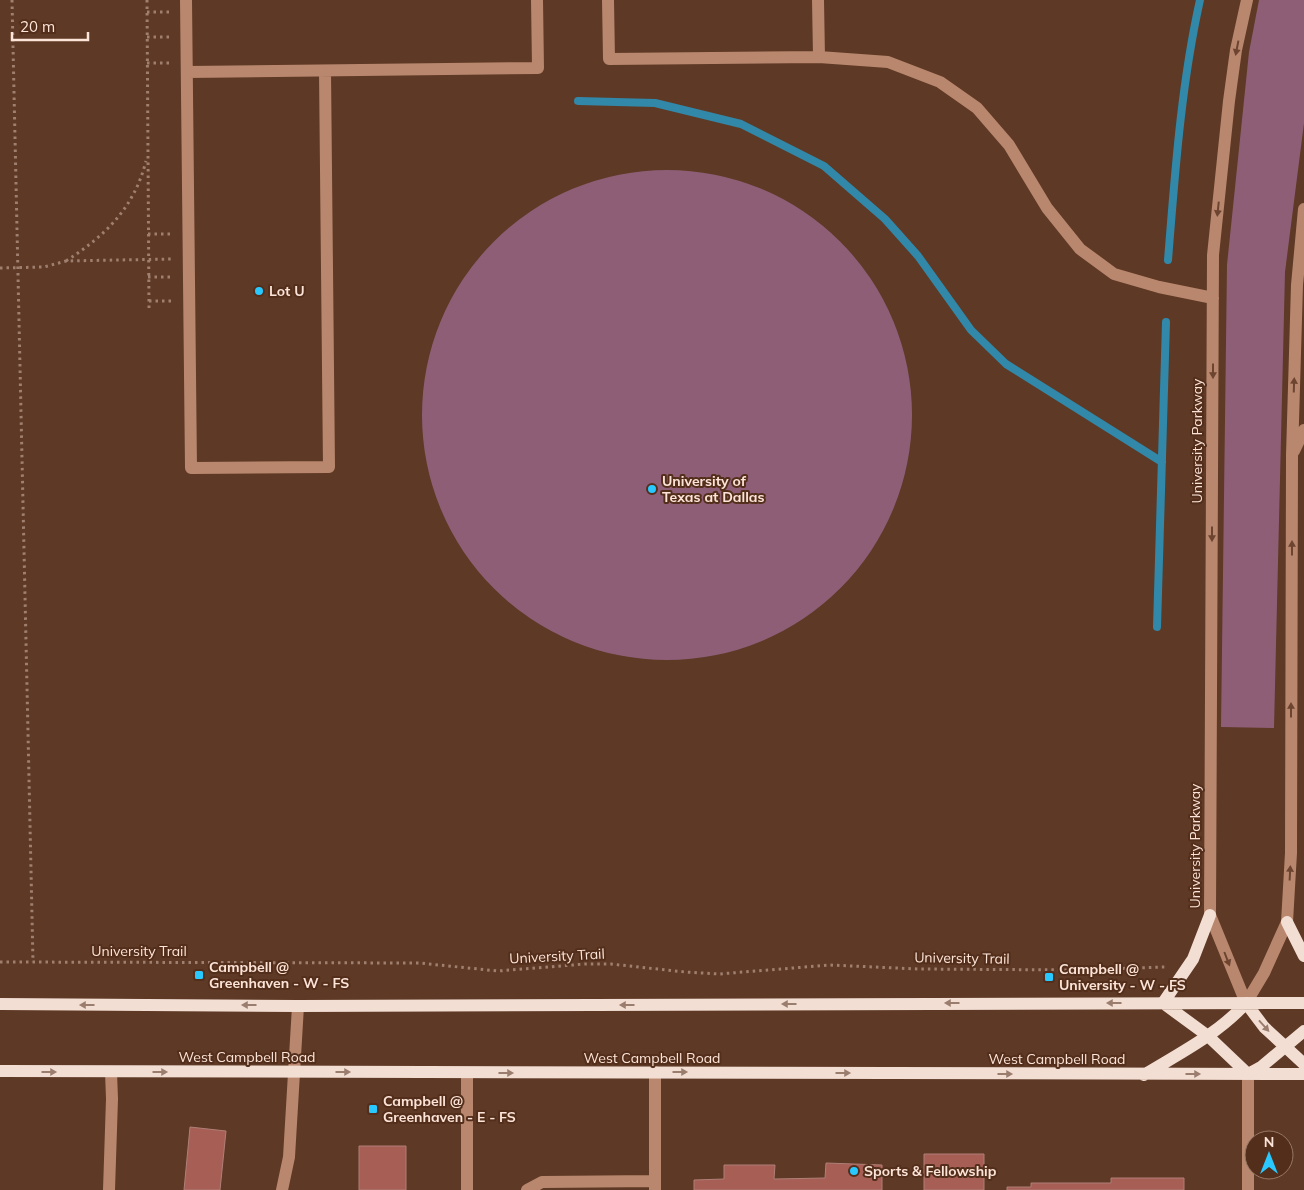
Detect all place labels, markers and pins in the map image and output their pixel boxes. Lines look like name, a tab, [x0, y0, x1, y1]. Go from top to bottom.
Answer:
place label: Lot U	[269, 282, 305, 300]
marker: Lot U	[253, 285, 265, 297]
place label: University of Texas at Dallas	[662, 472, 765, 506]
marker: University of Texas at Dallas	[646, 483, 658, 495]
place label: Campbell @ Greenhaven - W - FS	[209, 958, 349, 992]
place label: Campbell @ University - W - FS	[1059, 960, 1186, 994]
marker: Campbell @ Greenhaven - W - FS	[193, 969, 205, 981]
marker: Campbell @ University - W - FS	[1043, 971, 1055, 983]
place label: Campbell @ Greenhaven - E - FS	[383, 1092, 516, 1126]
marker: Campbell @ Greenhaven - E - FS	[367, 1103, 379, 1115]
place label: Sports & Fellowship	[864, 1162, 997, 1180]
marker: Sports & Fellowship	[848, 1165, 860, 1177]

